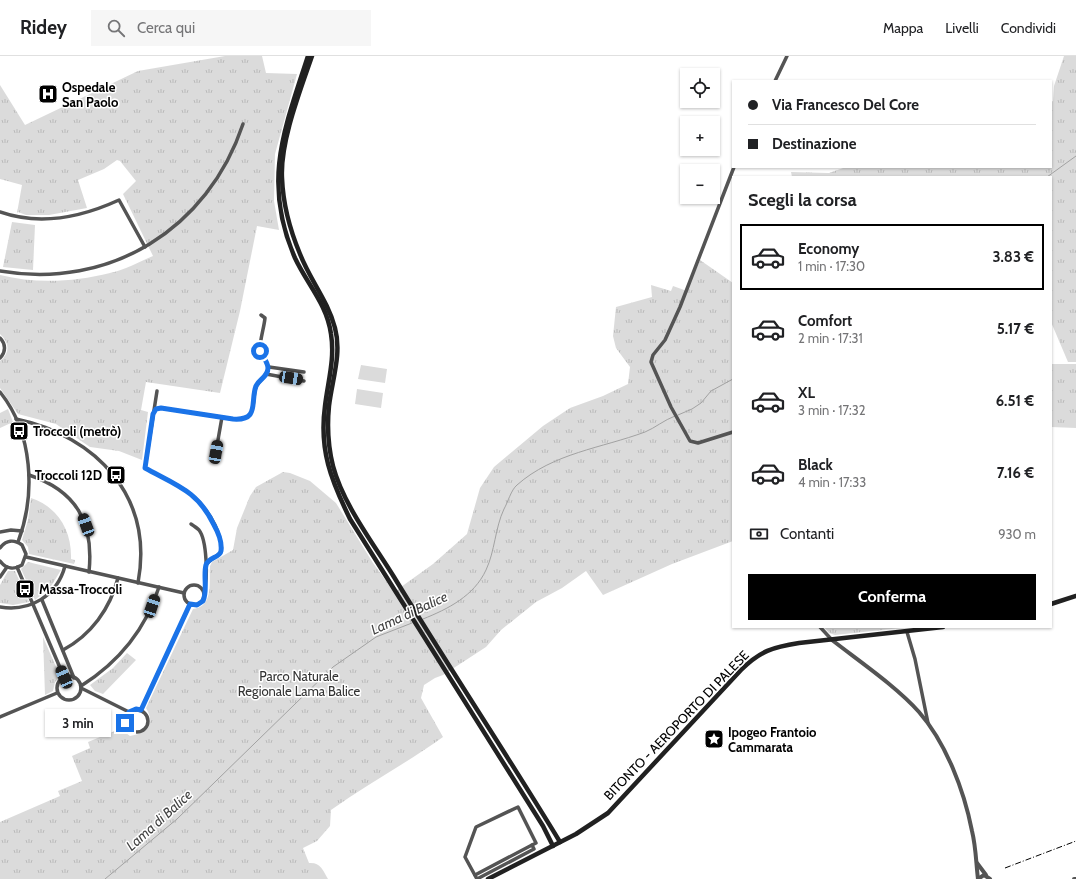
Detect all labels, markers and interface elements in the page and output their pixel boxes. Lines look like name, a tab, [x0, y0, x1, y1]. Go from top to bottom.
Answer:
search box	[91, 10, 371, 46]
text: Ridey	[20, 16, 67, 39]
icon: search	[105, 17, 127, 39]
text: Cerca qui	[137, 19, 195, 37]
text: Mappa	[883, 19, 923, 37]
text: Livelli	[945, 19, 979, 37]
text: Condividi	[1001, 19, 1056, 37]
map controls	[680, 68, 720, 204]
button: locate	[680, 68, 720, 108]
place label: Ospedale San Paolo	[62, 79, 119, 110]
hospital icon: Ospedale San Paolo	[37, 83, 59, 105]
text: Via Francesco Del Core	[772, 96, 919, 114]
button: +	[680, 116, 720, 156]
text: Destinazione	[772, 135, 857, 153]
button: −	[680, 164, 720, 204]
text: Scegli la corsa	[748, 189, 857, 211]
icon: car	[750, 239, 786, 275]
text: Economy	[798, 240, 859, 258]
text: 3.83 €	[992, 248, 1034, 266]
text: 1 min · 17:30	[798, 258, 865, 274]
icon: car	[750, 311, 786, 347]
text: Comfort	[798, 312, 852, 330]
text: 5.17 €	[997, 320, 1034, 338]
text: 2 min · 17:31	[798, 330, 863, 346]
route start	[251, 342, 269, 360]
car	[278, 370, 304, 386]
icon: car	[750, 383, 786, 419]
text: XL	[798, 384, 815, 402]
text: 6.51 €	[996, 392, 1034, 410]
text: 3 min · 17:32	[798, 402, 866, 418]
bus stop icon: Troccoli (metrò)	[8, 420, 30, 442]
place label: Troccoli (metrò)	[33, 423, 121, 439]
car	[208, 439, 224, 465]
icon: car	[750, 455, 786, 491]
text: Black	[798, 456, 833, 474]
bus stop icon: Troccoli 12D	[105, 464, 127, 486]
text: 7.16 €	[997, 464, 1034, 482]
place label: Troccoli 12D	[35, 467, 102, 483]
text: 4 min · 17:33	[798, 474, 866, 490]
car	[76, 512, 96, 538]
icon: cash	[748, 523, 770, 545]
text: Contanti	[780, 525, 834, 543]
text: 930 m	[998, 526, 1036, 542]
button: Conferma	[748, 574, 1036, 620]
bus stop icon: Massa-Troccoli	[14, 578, 36, 600]
place label: Massa-Troccoli	[39, 581, 122, 597]
water label: Lama di Balice	[368, 587, 451, 639]
car	[142, 593, 162, 619]
street label: BITONTO - AEROPORTO DI PALESE	[600, 647, 752, 803]
car	[54, 664, 74, 690]
park label: Parco Naturale Regionale Lama Balice	[238, 668, 361, 699]
callout: 3 min	[45, 709, 111, 737]
route end	[116, 714, 134, 732]
text: 3 min	[62, 715, 94, 731]
place label: Ipogeo Frantoio Cammarata	[728, 724, 817, 755]
place icon: Ipogeo Frantoio Cammarata	[703, 728, 725, 750]
water label: Lama di Balice	[122, 785, 196, 854]

